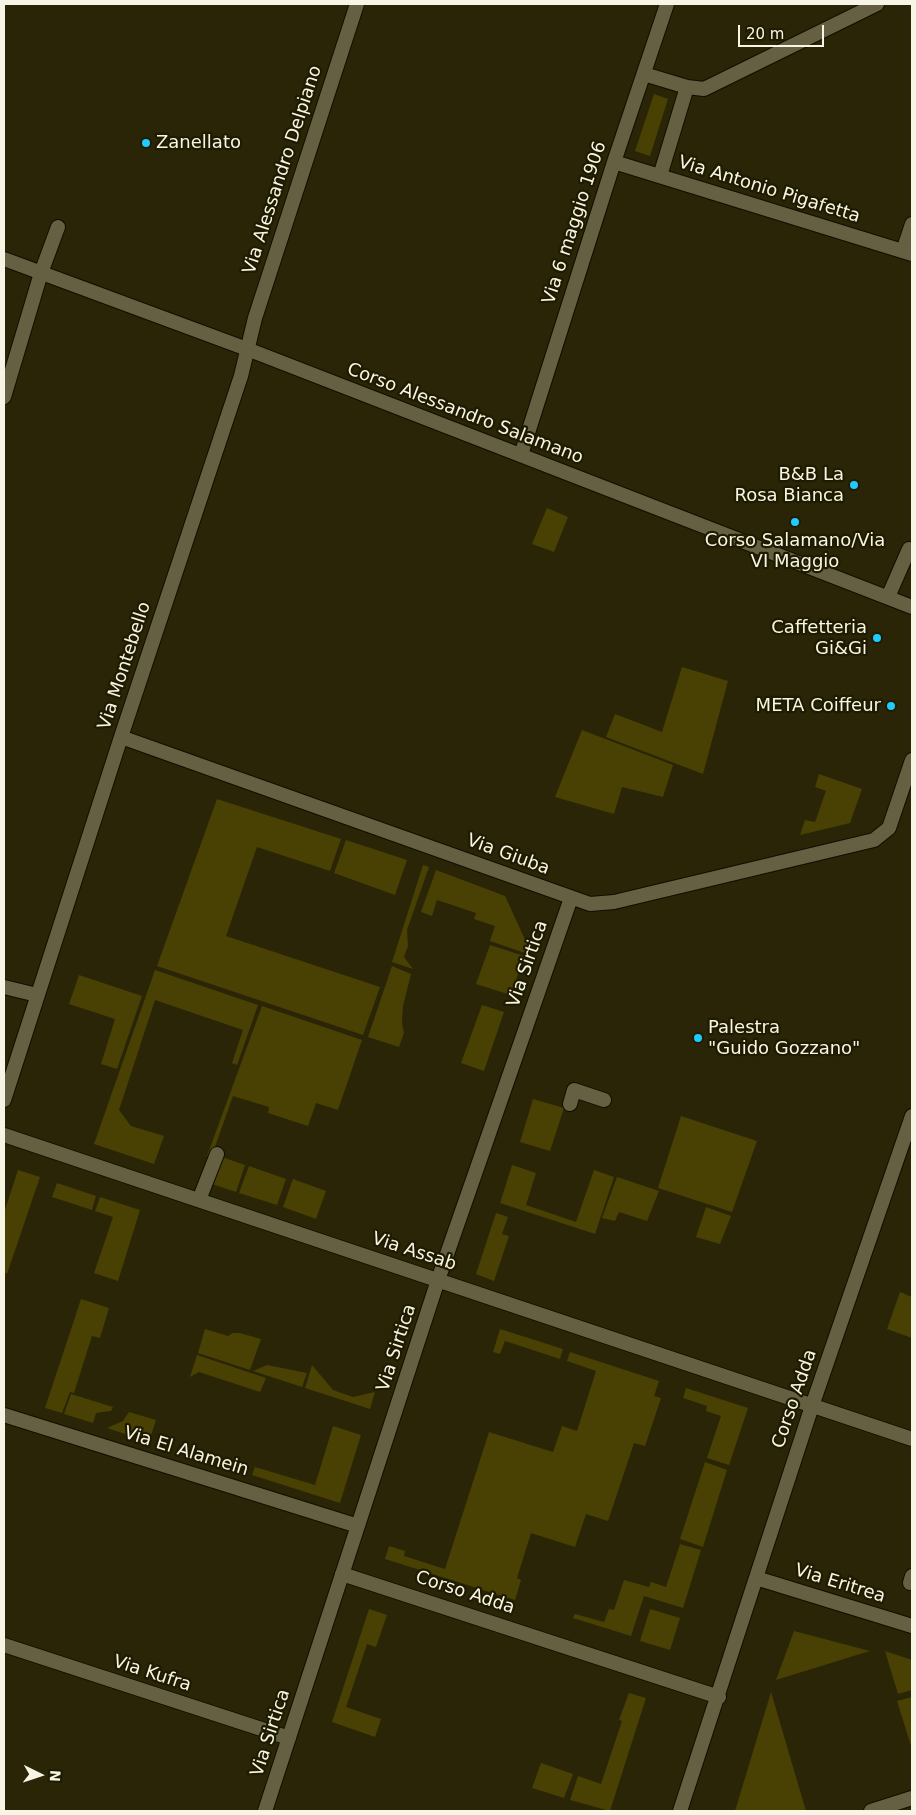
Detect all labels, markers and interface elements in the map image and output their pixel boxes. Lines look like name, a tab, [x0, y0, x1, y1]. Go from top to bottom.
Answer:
scale bar	[741, 15, 827, 47]
text: 20 m	[746, 25, 784, 43]
street label: Via Alessandro Delpiano	[239, 63, 327, 277]
place label: Zanellato	[156, 132, 241, 154]
marker: Zanellato	[140, 137, 152, 149]
street label: Via 6 maggio 1906	[538, 139, 612, 307]
street label: Via Antonio Pigafetta	[675, 152, 863, 228]
street label: Corso Alessandro Salamano	[344, 359, 586, 469]
place label: B&B La Rosa Bianca	[734, 464, 844, 506]
marker: B&B La Rosa Bianca	[848, 479, 860, 491]
marker: Corso Salamano/Via VI Maggio	[789, 516, 801, 528]
place label: Corso Salamano/Via VI Maggio	[705, 530, 885, 572]
street label: Via Montebello	[94, 599, 156, 733]
place label: Caffetteria Gi&Gi	[771, 617, 867, 660]
marker: Caffetteria Gi&Gi	[871, 632, 883, 644]
place label: META Coiffeur	[756, 695, 881, 717]
marker: META Coiffeur	[885, 700, 897, 712]
street label: Via Giuba	[464, 830, 552, 880]
street label: Via Sirtica	[503, 918, 553, 1010]
place label: Palestra "Guido Gozzano"	[708, 1017, 860, 1060]
marker: Palestra "Guido Gozzano"	[692, 1032, 704, 1044]
street label: Via Assab	[369, 1228, 459, 1276]
street label: Via Sirtica	[373, 1302, 421, 1394]
street label: Corso Adda	[768, 1347, 822, 1451]
street label: Via El Alamein	[121, 1423, 251, 1481]
street label: Via Eritrea	[792, 1560, 888, 1608]
street label: Corso Adda	[413, 1567, 517, 1619]
street label: Via Kufra	[110, 1651, 194, 1697]
street label: Via Sirtica	[247, 1687, 295, 1779]
north arrow	[15, 1750, 65, 1800]
text: N	[47, 1770, 63, 1782]

